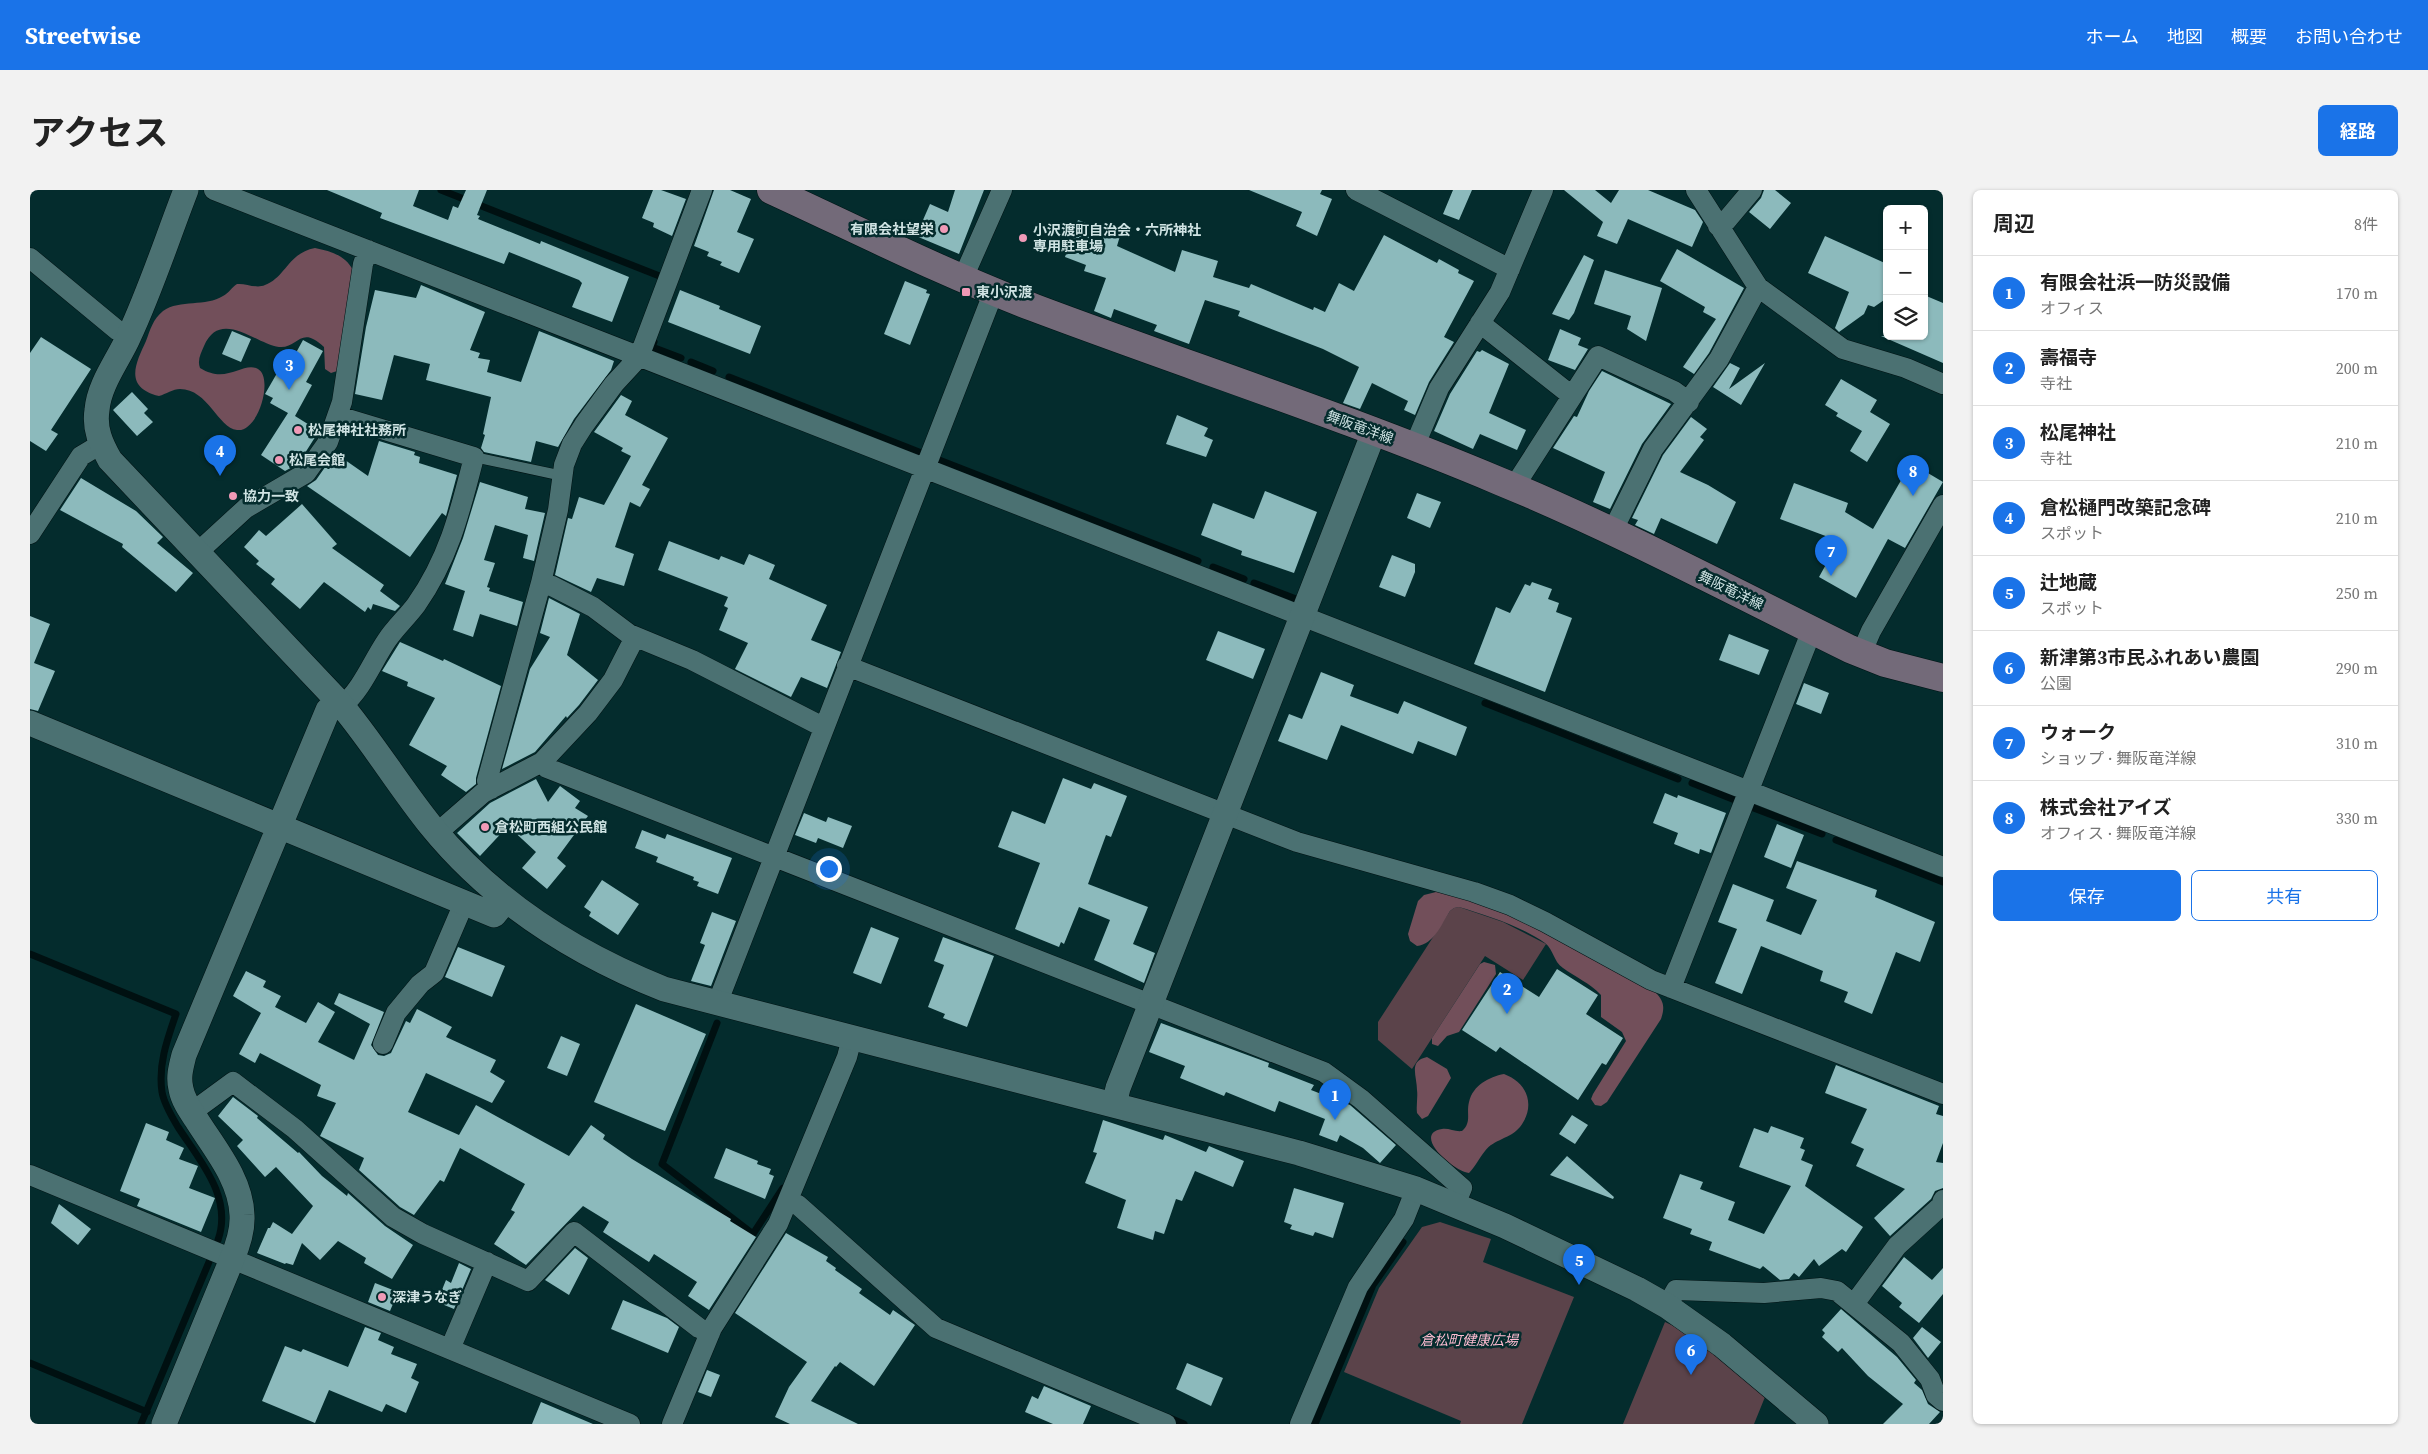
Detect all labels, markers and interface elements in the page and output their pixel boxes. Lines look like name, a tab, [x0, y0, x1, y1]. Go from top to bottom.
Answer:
text: Streetwise	[25, 19, 141, 52]
text: ホーム	[2086, 24, 2139, 49]
text: 地図	[2167, 24, 2203, 49]
text: 概要	[2231, 24, 2267, 49]
text: お問い合わせ	[2295, 24, 2403, 49]
button: 経路	[2318, 105, 2398, 156]
text: アクセス	[30, 109, 168, 157]
map controls	[1883, 205, 1928, 340]
button: +	[1883, 205, 1928, 250]
text: 周辺	[1993, 209, 2035, 238]
text: 8件	[2354, 213, 2378, 235]
place label: 有限会社望栄	[850, 219, 934, 239]
place label: 小沢渡町自治会・六所神社 専用駐車場	[1033, 220, 1201, 256]
marker: 有限会社望栄	[938, 223, 950, 235]
marker: 小沢渡町自治会・六所神社 専用駐車場	[1017, 232, 1029, 244]
button: −	[1883, 250, 1928, 295]
text: 有限会社浜一防災設備	[2040, 269, 2230, 295]
place label: 東小沢渡	[976, 282, 1033, 302]
text: 1	[2005, 282, 2013, 304]
text: 170 m	[2336, 282, 2378, 304]
marker: 東小沢渡	[960, 286, 972, 298]
button: layers	[1883, 295, 1928, 340]
text: オフィス	[2040, 297, 2104, 319]
text: 壽福寺	[2040, 344, 2097, 370]
pin: 3	[273, 349, 305, 390]
text: 2	[2005, 357, 2013, 379]
text: 200 m	[2336, 357, 2378, 379]
text: 寺社	[2040, 372, 2072, 394]
street label: 舞阪竜洋線	[1324, 406, 1396, 448]
text: 松尾神社	[2040, 419, 2116, 445]
place label: 松尾神社社務所	[308, 420, 406, 440]
marker: 松尾神社社務所	[292, 424, 304, 436]
text: 3	[2005, 432, 2013, 454]
text: 210 m	[2336, 432, 2378, 454]
pin: 4	[204, 435, 236, 476]
text: 寺社	[2040, 447, 2072, 469]
place label: 松尾会館	[289, 450, 345, 470]
marker: 松尾会館	[273, 454, 285, 466]
pin: 8	[1897, 455, 1929, 496]
place label: 協力一致	[243, 486, 299, 506]
marker: 協力一致	[227, 490, 239, 502]
text: 倉松樋門改築記念碑	[2040, 494, 2211, 520]
text: 4	[2005, 507, 2013, 529]
text: 210 m	[2336, 507, 2378, 529]
text: スポット	[2040, 522, 2104, 544]
pin: 7	[1815, 535, 1847, 576]
street label: 舞阪竜洋線	[1695, 566, 1767, 614]
text: 辻地蔵	[2040, 569, 2097, 595]
text: 5	[2005, 582, 2013, 604]
text: 250 m	[2336, 582, 2378, 604]
text: スポット	[2040, 597, 2104, 619]
text: 新津第3市民ふれあい農園	[2040, 644, 2259, 670]
text: 6	[2005, 657, 2013, 679]
text: 290 m	[2336, 657, 2378, 679]
text: 公園	[2040, 672, 2072, 694]
text: ウォーク	[2040, 719, 2116, 745]
text: 7	[2005, 732, 2013, 754]
text: 310 m	[2336, 732, 2378, 754]
text: ショップ · 舞阪竜洋線	[2040, 747, 2196, 769]
text: 株式会社アイズ	[2040, 794, 2171, 820]
text: 8	[2005, 807, 2013, 829]
text: 330 m	[2336, 807, 2378, 829]
place label: 倉松町西組公民館	[495, 817, 607, 837]
marker: 倉松町西組公民館	[479, 821, 491, 833]
text: オフィス · 舞阪竜洋線	[2040, 822, 2196, 844]
your location	[816, 856, 842, 882]
button: 保存	[1993, 870, 2181, 921]
button: 共有	[2191, 870, 2378, 921]
pin: 2	[1491, 973, 1523, 1014]
pin: 1	[1319, 1079, 1351, 1120]
pin: 5	[1563, 1244, 1595, 1285]
place label: 深津うなぎ	[392, 1287, 462, 1307]
marker: 深津うなぎ	[376, 1291, 388, 1303]
park label: 倉松町健康広場	[1420, 1330, 1520, 1350]
pin: 6	[1675, 1334, 1707, 1375]

